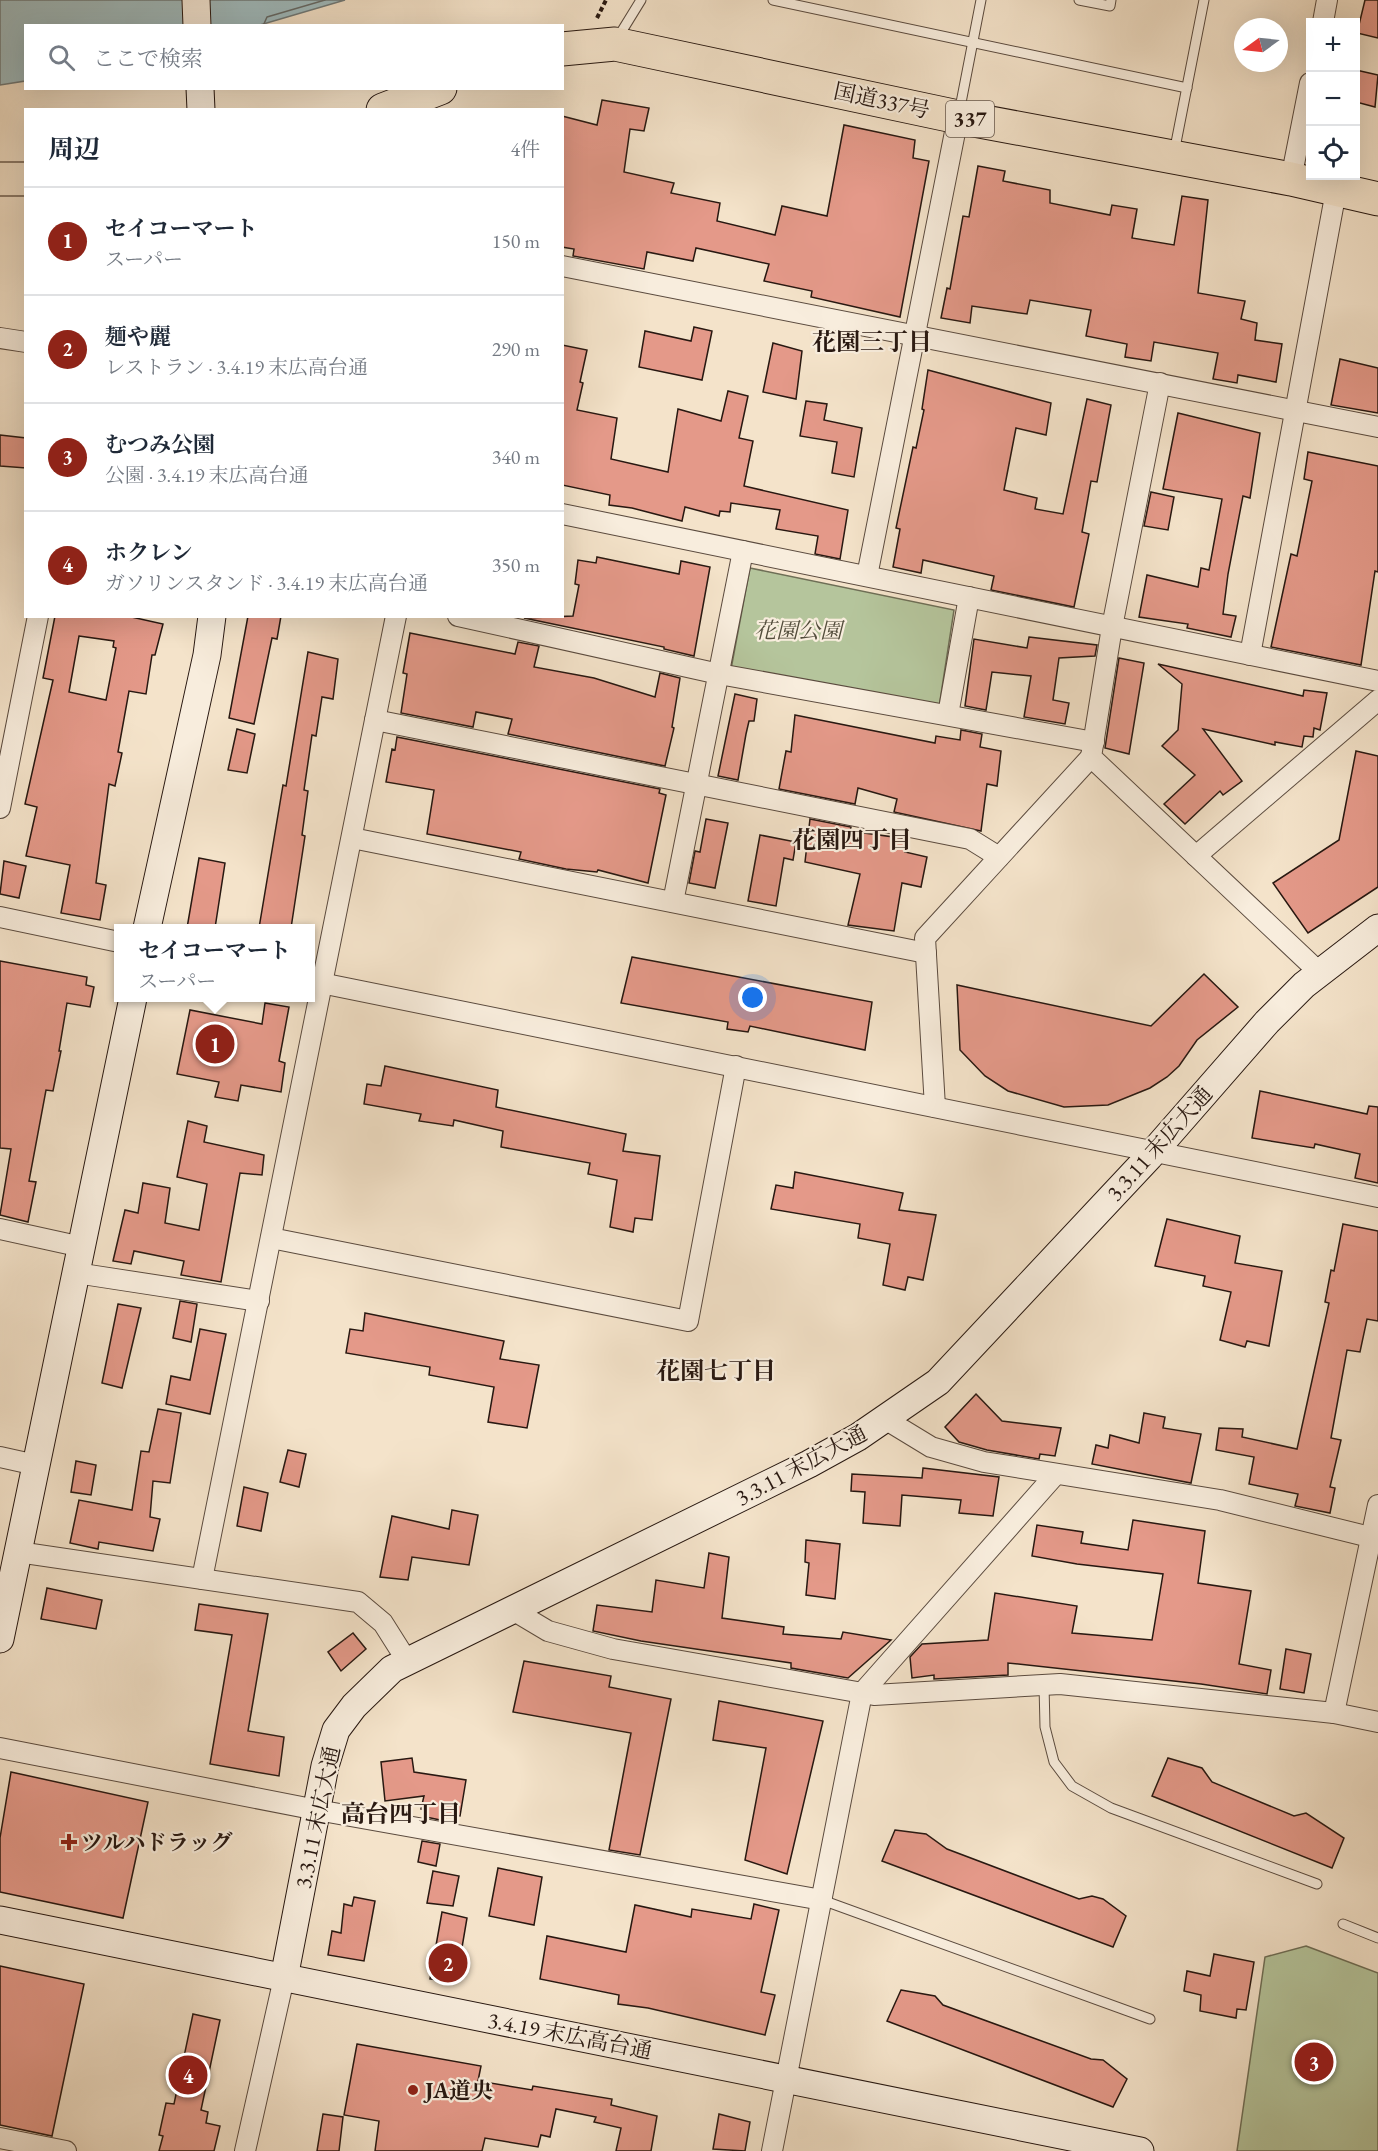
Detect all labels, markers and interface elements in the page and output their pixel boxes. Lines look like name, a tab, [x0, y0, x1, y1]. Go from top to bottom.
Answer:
north arrow	[1234, 18, 1288, 72]
map controls	[1306, 18, 1360, 180]
button: +	[1306, 18, 1360, 72]
search box	[24, 24, 564, 90]
icon: search	[45, 41, 78, 74]
text: ここで検索	[93, 44, 203, 73]
button: −	[1306, 72, 1360, 126]
street label: 国道337号	[831, 76, 933, 125]
road number: 337	[946, 101, 994, 137]
button: locate	[1306, 126, 1360, 180]
text: 周辺	[48, 132, 100, 166]
text: 4件	[510, 136, 540, 162]
text: セイコーマート	[105, 214, 257, 243]
text: 1	[62, 228, 73, 254]
text: 150 m	[492, 228, 540, 254]
text: スーパー	[105, 246, 183, 272]
text: 麺や麗	[105, 322, 171, 351]
district label: 花園三丁目	[812, 326, 932, 357]
text: 2	[62, 336, 73, 362]
text: 290 m	[492, 336, 540, 362]
text: レストラン · 3.4.19 末広高台通	[105, 354, 368, 380]
text: むつみ公園	[105, 430, 215, 459]
text: 3	[62, 444, 73, 470]
text: 340 m	[492, 444, 540, 470]
text: 公園 · 3.4.19 末広高台通	[105, 462, 309, 488]
text: ホクレン	[105, 538, 192, 567]
text: 4	[62, 552, 73, 578]
text: 350 m	[492, 552, 540, 578]
text: ガソリンスタンド · 3.4.19 末広高台通	[105, 570, 428, 596]
park label: 花園公園	[754, 616, 845, 645]
district label: 花園四丁目	[792, 824, 912, 855]
popup	[114, 924, 315, 1002]
text: セイコーマート	[138, 936, 291, 965]
text: スーパー	[138, 968, 216, 994]
your location	[738, 983, 767, 1012]
pin: 1	[196, 1022, 234, 1066]
street label: 3.3.11 末広大通	[1100, 1080, 1219, 1207]
district label: 花園七丁目	[656, 1355, 776, 1386]
street label: 3.3.11 末広大通	[731, 1419, 872, 1512]
street label: 3.3.11 末広大通	[288, 1743, 347, 1891]
district label: 高台四丁目	[341, 1798, 461, 1829]
place label: ツルハドラッグ	[81, 1828, 233, 1857]
marker: ツルハドラッグ	[62, 1835, 76, 1849]
pin: 2	[428, 1940, 468, 1986]
street label: 3.4.19 末広高台通	[485, 2005, 655, 2066]
pin: 3	[1294, 2040, 1334, 2084]
pin: 4	[168, 2052, 207, 2098]
place label: JA道央	[423, 2076, 493, 2105]
marker: JA道央	[406, 2083, 420, 2097]

